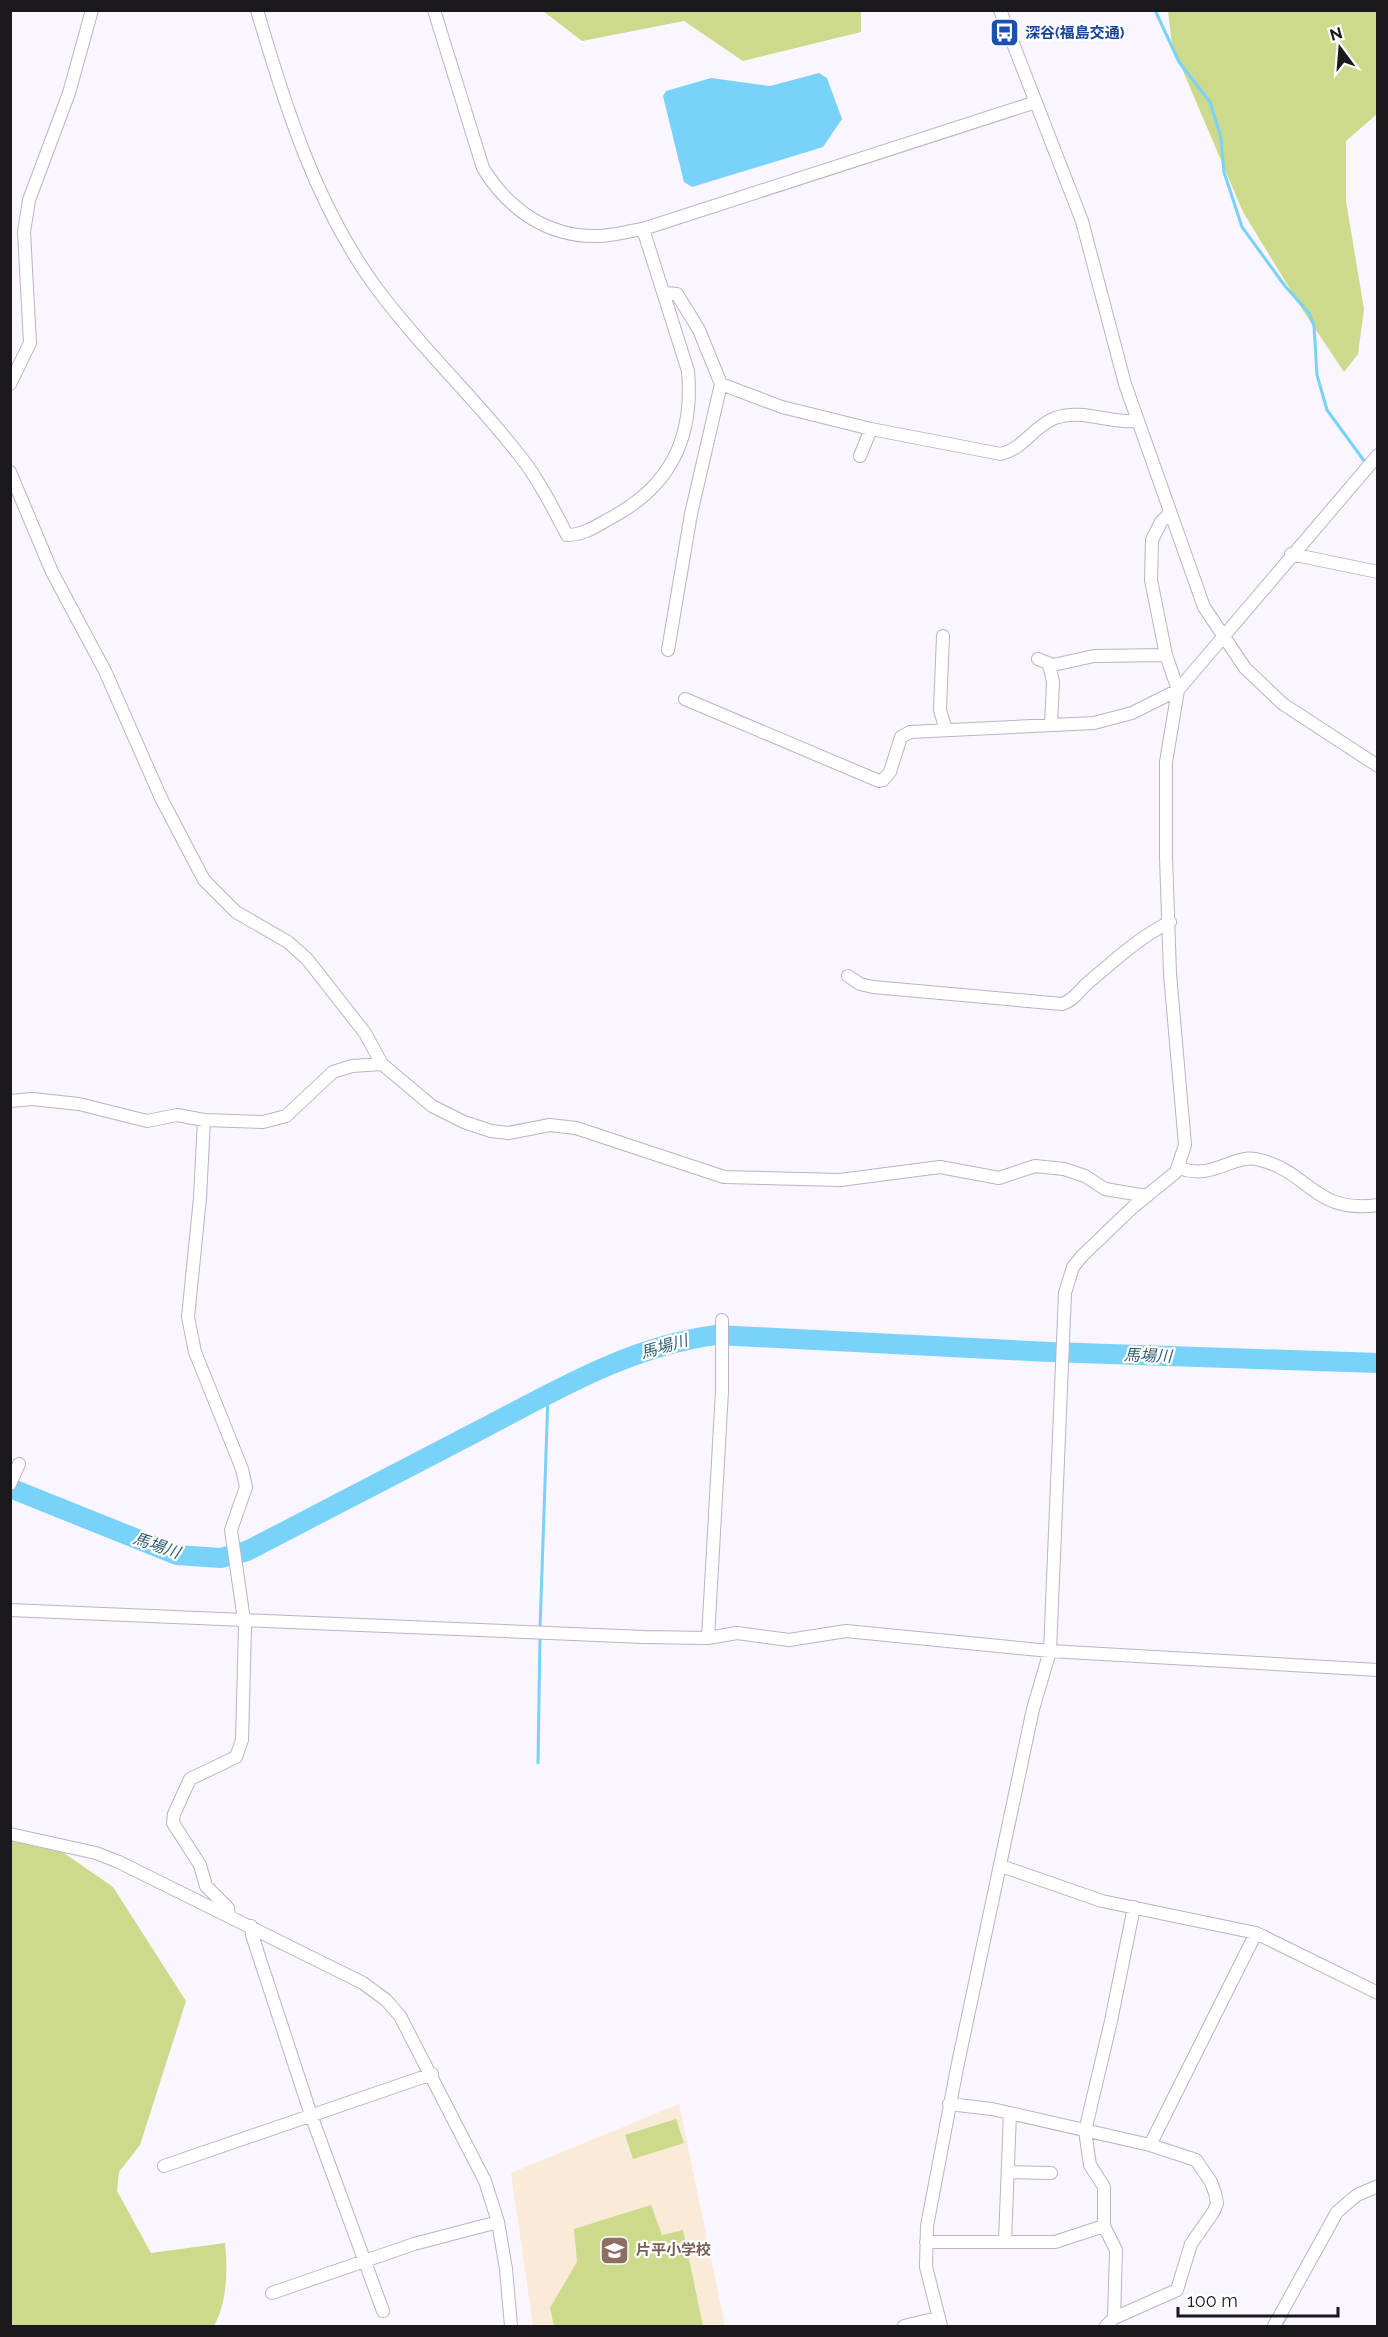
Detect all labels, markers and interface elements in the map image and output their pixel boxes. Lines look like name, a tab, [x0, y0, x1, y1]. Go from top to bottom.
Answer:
bus stop icon: 深谷(福島交通)	[988, 17, 1020, 49]
north arrow	[1310, 18, 1370, 78]
text: N	[1328, 23, 1344, 45]
place label: 深谷(福島交通)	[1025, 24, 1125, 42]
water label: 馬場川	[638, 1330, 692, 1362]
water label: 馬場川	[1124, 1345, 1174, 1366]
water label: 馬場川	[131, 1529, 185, 1563]
school or university icon: 片平小学校	[599, 2234, 631, 2266]
place label: 片平小学校	[636, 2241, 711, 2259]
scale bar	[1178, 2280, 1338, 2318]
text: 100 m	[1187, 2290, 1238, 2311]

